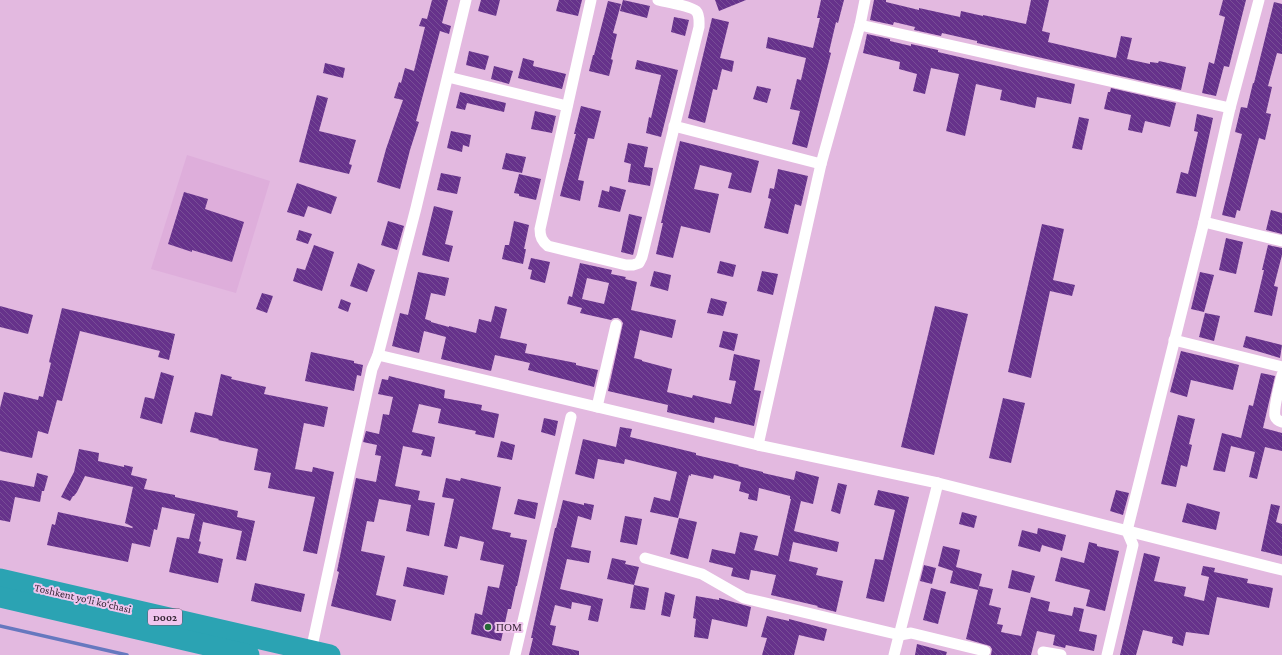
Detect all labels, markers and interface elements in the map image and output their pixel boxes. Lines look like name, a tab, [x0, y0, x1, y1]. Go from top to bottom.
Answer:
street label: Toshkent yo‘li ko‘chasi	[33, 581, 133, 616]
road number: D002	[148, 609, 182, 625]
place label: ПОМ	[496, 621, 522, 633]
marker: ПОМ	[483, 622, 493, 632]

